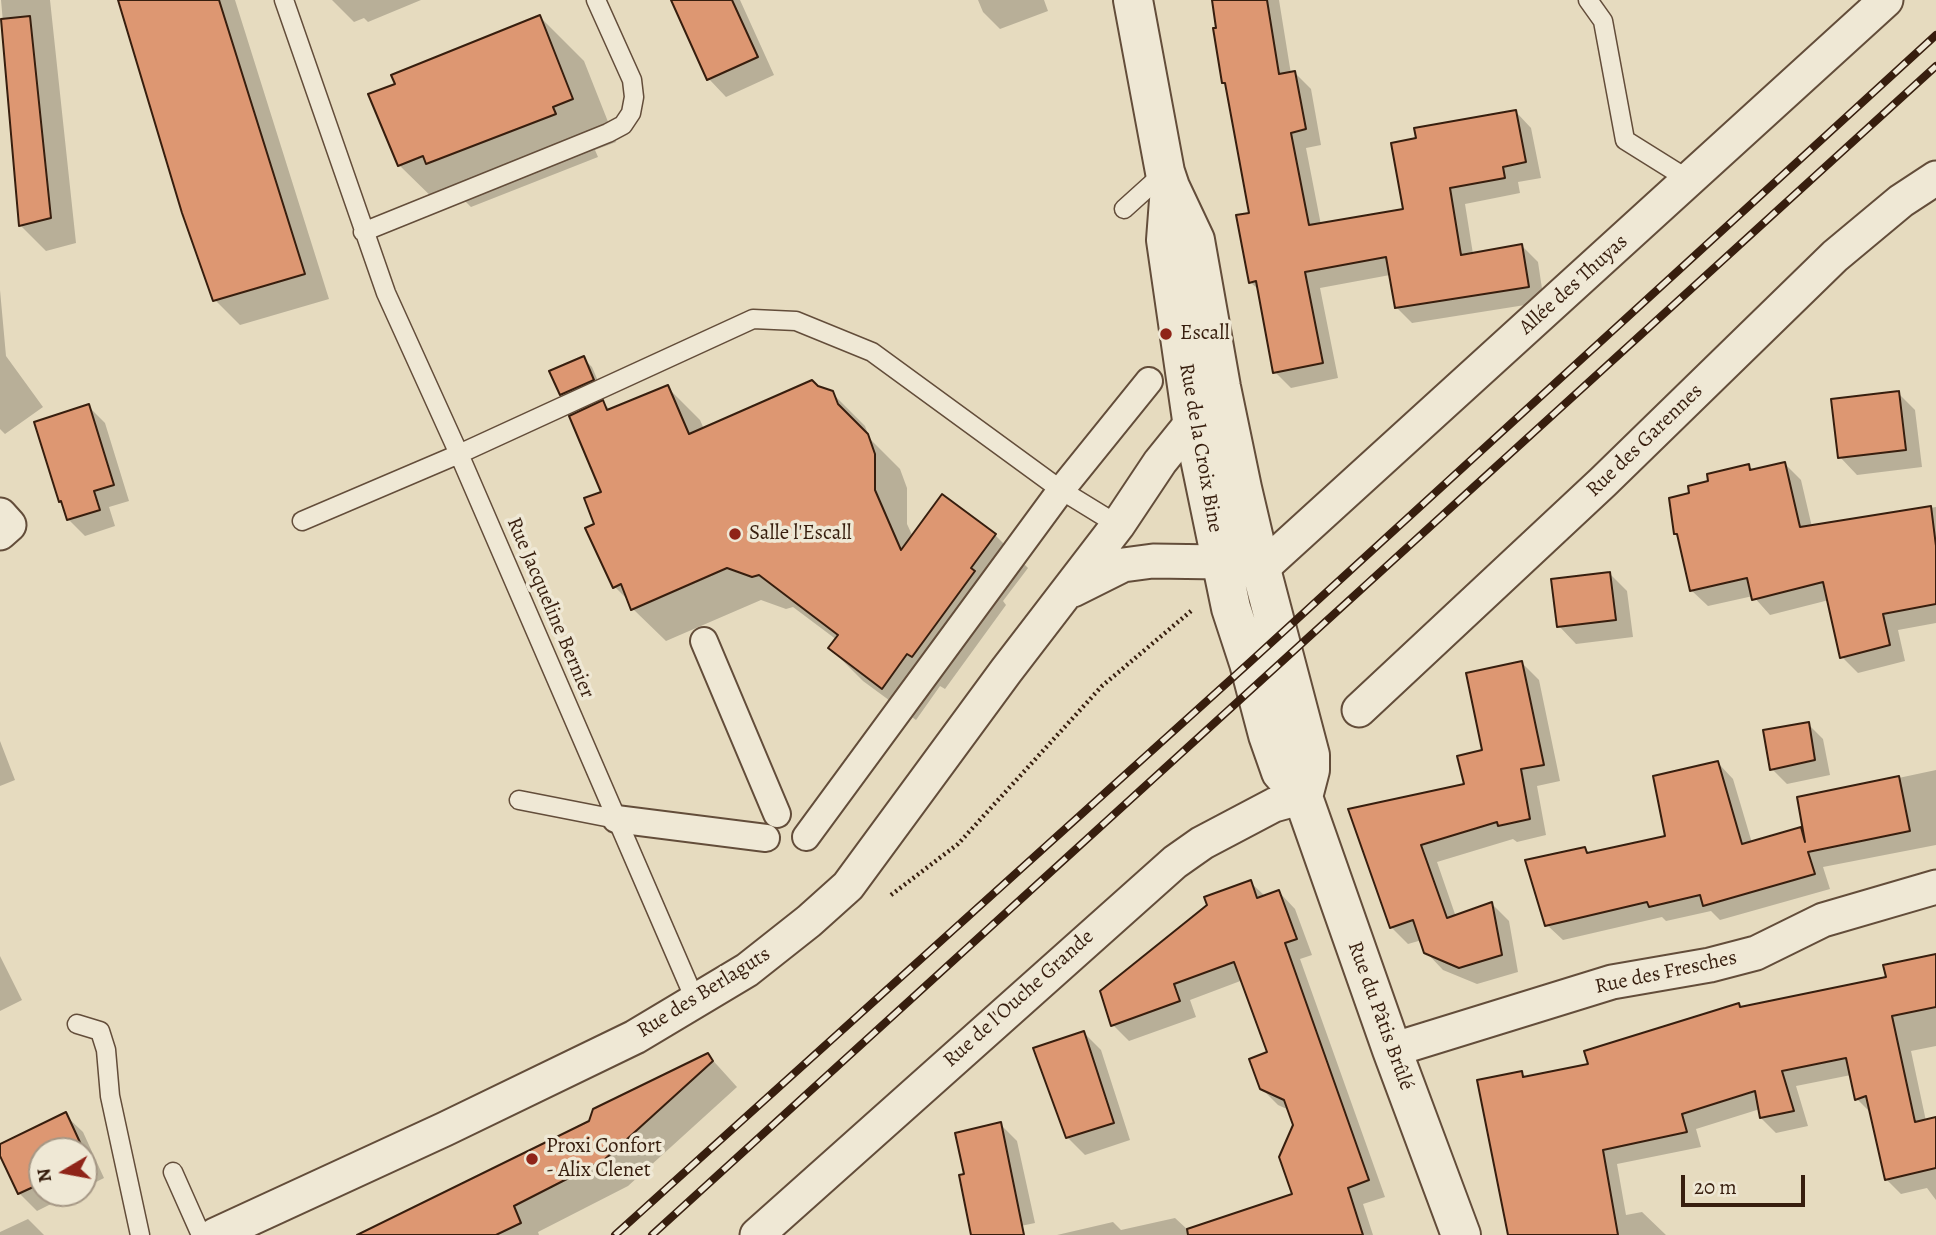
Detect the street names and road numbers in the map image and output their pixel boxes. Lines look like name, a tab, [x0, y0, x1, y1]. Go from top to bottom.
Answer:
street label: Allée des Thuyas	[1514, 230, 1634, 340]
street label: Rue de la Croix Bine	[1173, 361, 1227, 535]
street label: Rue des Garennes	[1582, 379, 1708, 503]
street label: Rue Jacqueline Bernier	[500, 514, 600, 702]
street label: Rue de l'Ouche Grande	[939, 925, 1099, 1073]
street label: Rue du Pâtis Brûlé	[1341, 938, 1419, 1094]
street label: Rue des Berlaguts	[633, 942, 775, 1044]
street label: Rue des Fresches	[1593, 946, 1739, 1000]

